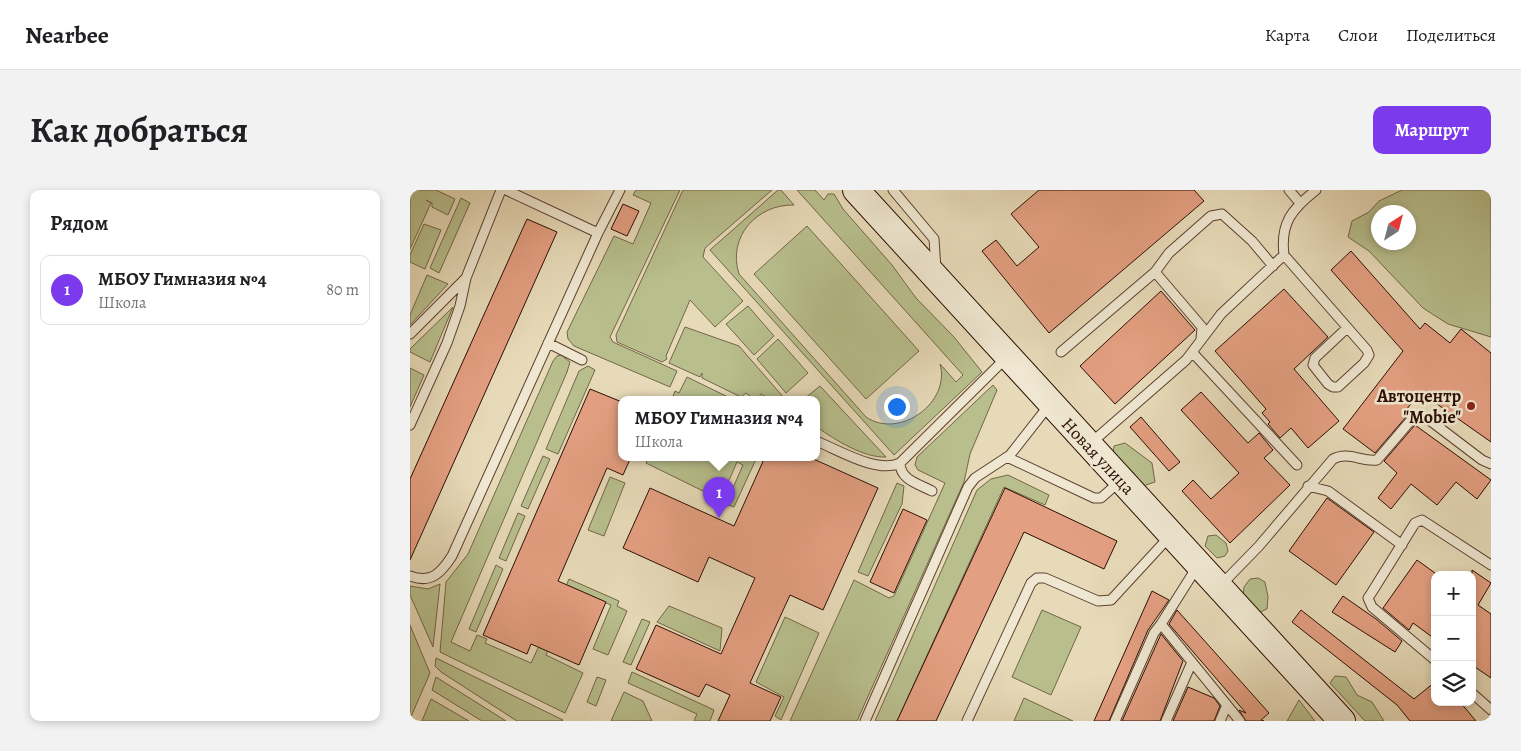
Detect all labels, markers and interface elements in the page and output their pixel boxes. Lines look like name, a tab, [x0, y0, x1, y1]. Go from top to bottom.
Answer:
text: Nearbee	[25, 19, 109, 51]
text: Карта	[1265, 23, 1310, 47]
text: Слои	[1338, 23, 1378, 47]
text: Поделиться	[1406, 23, 1496, 47]
text: Как добраться	[30, 106, 248, 154]
button: Маршрут	[1373, 106, 1491, 154]
north arrow	[1371, 205, 1416, 250]
text: Рядом	[50, 209, 108, 237]
text: МБОУ Гимназия №4	[98, 266, 267, 292]
text: 1	[64, 279, 70, 301]
text: 80 m	[326, 279, 359, 301]
text: Школа	[98, 292, 146, 314]
place label: Автоцентр "Mobie"	[1376, 384, 1461, 429]
your location	[884, 394, 910, 420]
popup	[618, 396, 820, 461]
marker: Автоцентр "Mobie"	[1465, 400, 1477, 412]
text: МБОУ Гимназия №4	[635, 405, 803, 431]
street label: Новая улица	[1056, 412, 1140, 500]
text: Школа	[635, 431, 683, 453]
pin: 1	[703, 477, 735, 518]
map controls	[1431, 571, 1476, 706]
button: +	[1431, 571, 1476, 616]
button: −	[1431, 616, 1476, 661]
button: layers	[1431, 661, 1476, 706]

